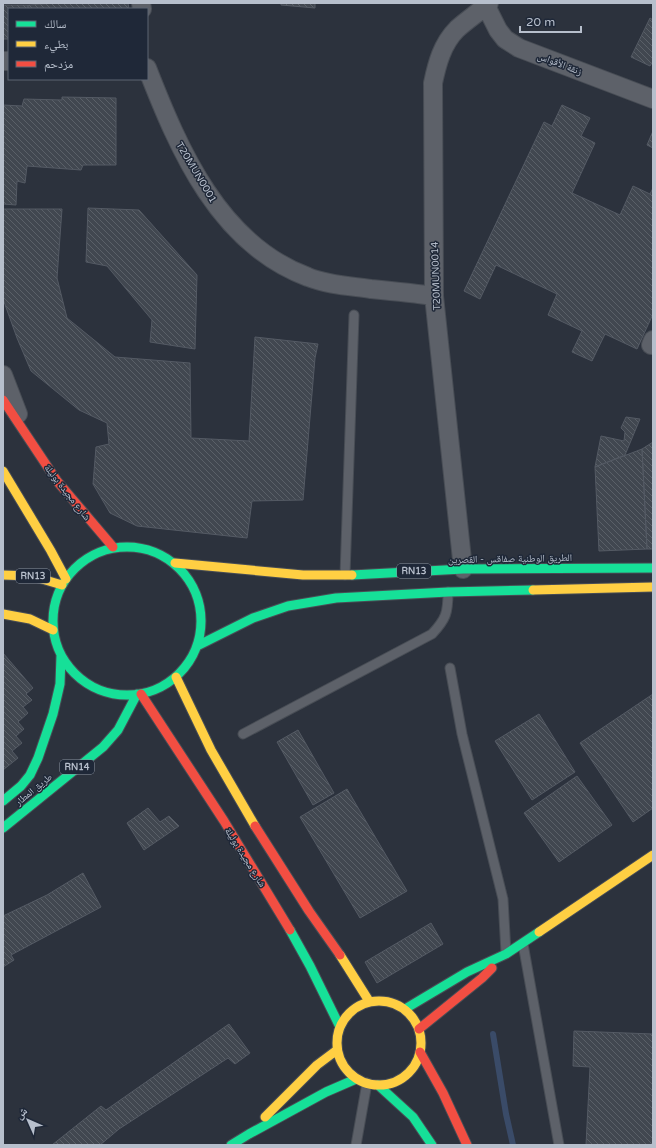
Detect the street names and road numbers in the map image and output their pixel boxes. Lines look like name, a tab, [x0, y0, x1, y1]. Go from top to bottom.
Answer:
street label: زنقة الأقواس	[536, 50, 584, 78]
street label: T20MUN0001	[173, 140, 219, 205]
street label: T20MUN0014	[429, 241, 443, 311]
street label: شارع مجيدة بوليلة	[42, 462, 93, 523]
street label: الطريق الوطنية صفاقس - القصرين	[448, 552, 572, 566]
road number: RN13	[397, 564, 431, 578]
road number: RN13	[16, 569, 50, 583]
road number: RN14	[60, 760, 94, 774]
street label: طريق المطار	[12, 771, 55, 809]
street label: شارع مجيدة بوليلة	[222, 826, 268, 890]

